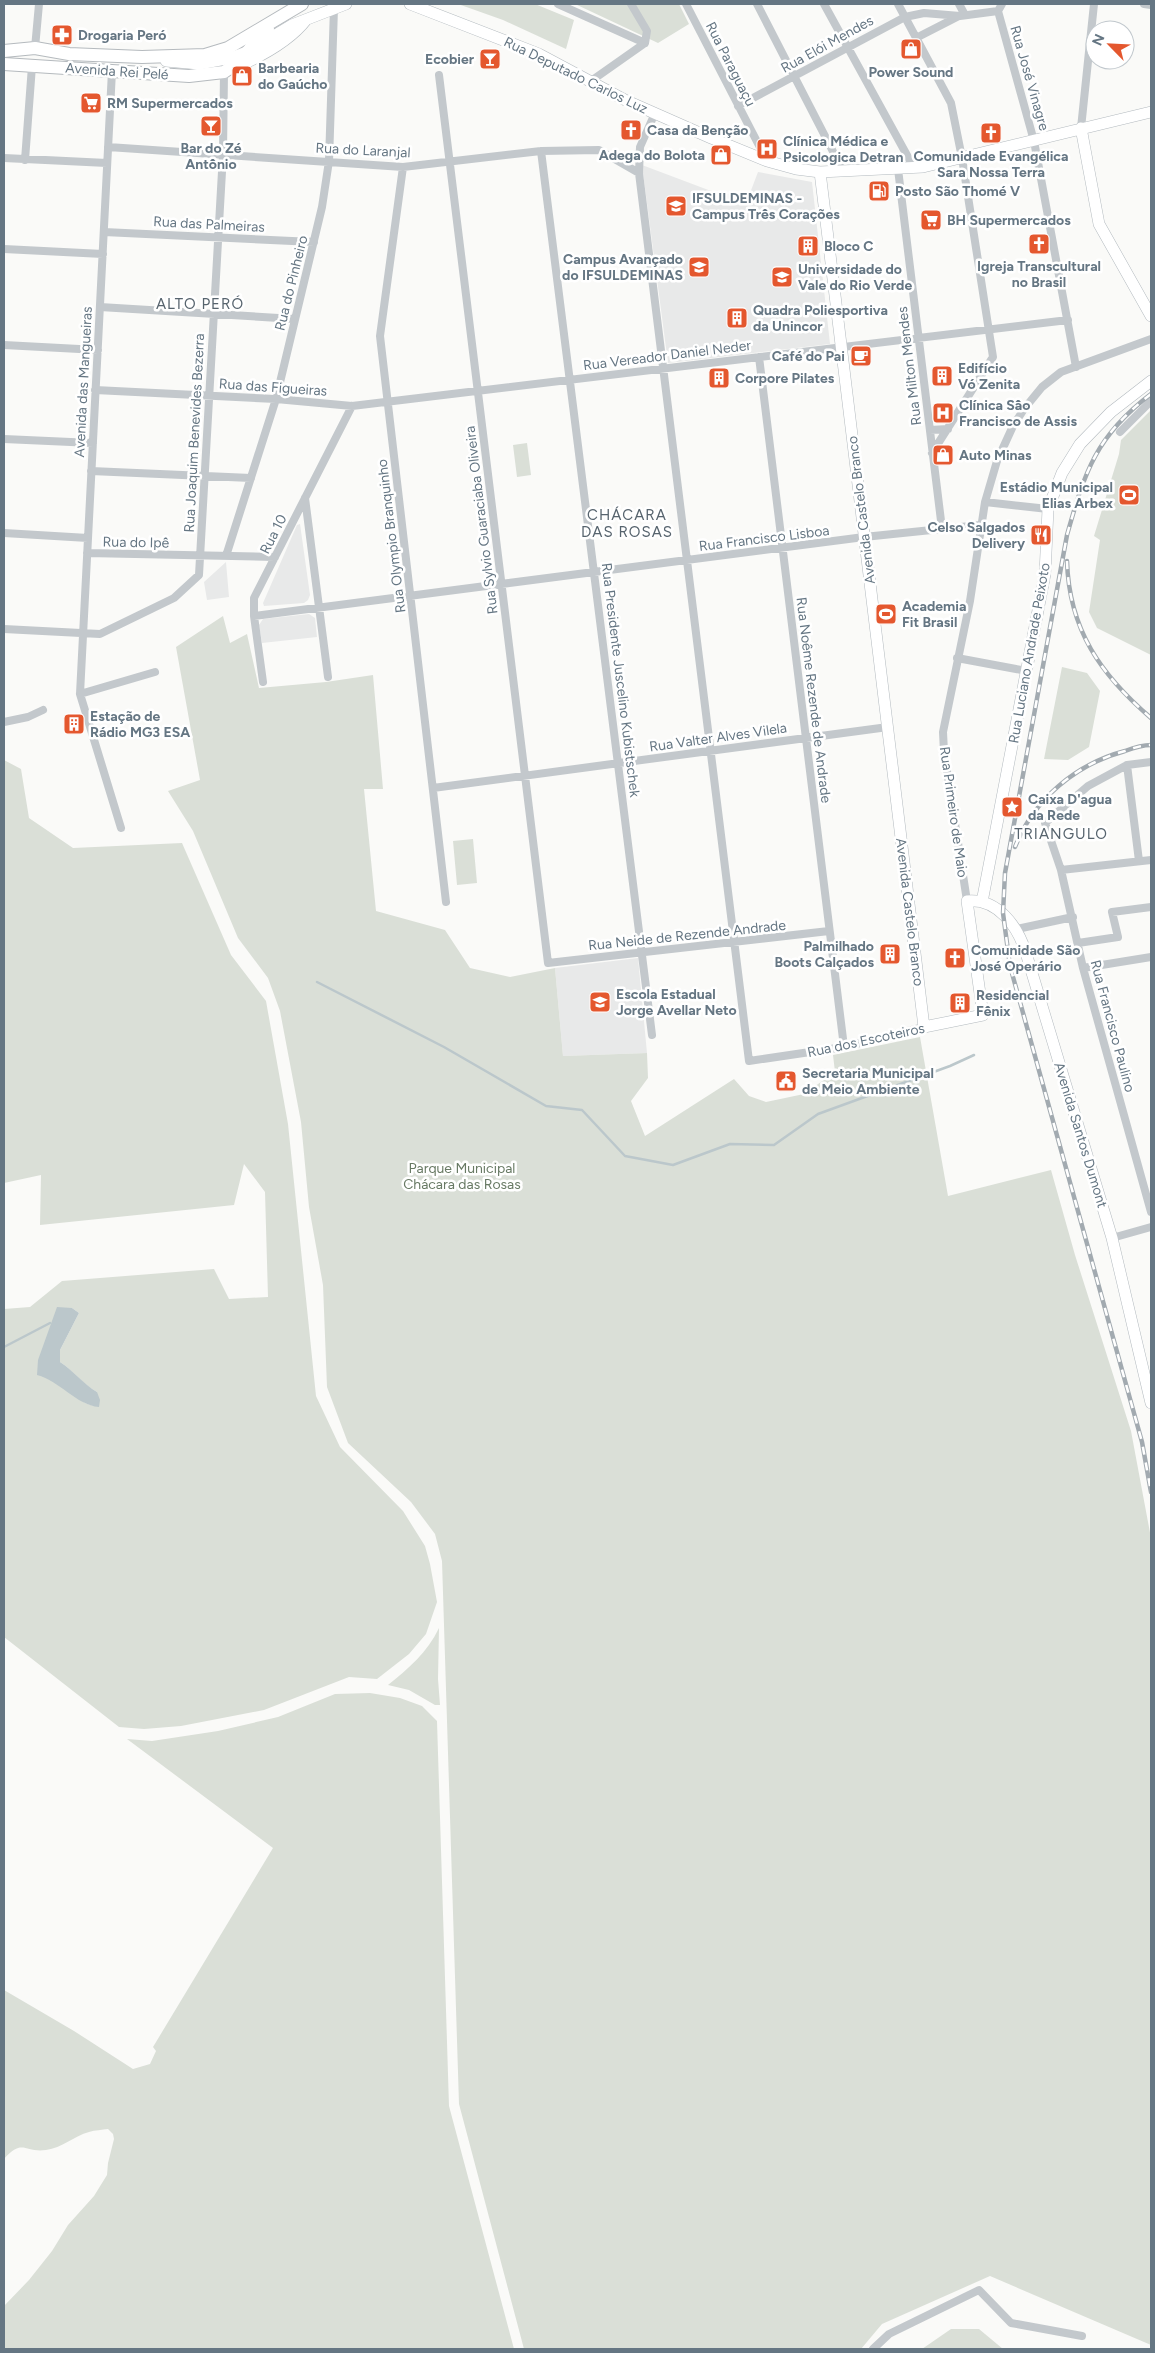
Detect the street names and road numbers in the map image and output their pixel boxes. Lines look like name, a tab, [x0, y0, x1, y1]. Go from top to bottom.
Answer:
street label: Rua Elói Mendes	[778, 12, 876, 77]
street label: Rua Paraguaçu	[702, 19, 759, 109]
street label: Rua José Vinagre	[1006, 24, 1053, 133]
street label: Rua Deputado Carlos Luz	[501, 33, 651, 118]
street label: Avenida Rei Pelé	[65, 59, 169, 84]
street label: Rua do Laranjal	[315, 140, 411, 161]
street label: Rua das Palmeiras	[153, 213, 265, 236]
street label: Rua do Pinheiro	[271, 234, 312, 333]
street label: Avenida das Mangueiras	[71, 306, 96, 458]
street label: Rua Milton Mendes	[894, 306, 925, 426]
street label: Rua Joaquim Benevides Bezerra	[181, 333, 208, 533]
street label: Rua Vereador Daniel Neder	[582, 337, 752, 374]
street label: Rua das Figueiras	[218, 375, 328, 400]
street label: Rua Sylvio Guaraciaba Oliveira	[462, 425, 501, 615]
street label: Avenida Castelo Branco	[844, 435, 879, 585]
street label: Rua Olympio Branquinho	[374, 458, 409, 614]
street label: Rua 10	[256, 512, 291, 557]
street label: Rua Francisco Lisboa	[698, 522, 830, 555]
street label: Rua do Ipê	[103, 533, 170, 552]
street label: Rua Luciano Andrade Peixoto	[1005, 561, 1054, 745]
street label: Rua Presidente Juscelino Kubistschek	[598, 562, 643, 798]
street label: Rua Noême Rezende de Andrade	[792, 596, 835, 804]
street label: Rua Valter Alves Vilela	[648, 719, 788, 756]
street label: Rua Primeiro de Maio	[936, 746, 971, 879]
street label: Avenida Castelo Branco	[892, 837, 927, 987]
street label: Rua Neide de Rezende Andrade	[587, 917, 787, 954]
street label: Rua Francisco Paulino	[1087, 958, 1138, 1094]
street label: Rua dos Escoteiros	[806, 1020, 926, 1061]
street label: Avenida Santos Dumont	[1050, 1060, 1111, 1210]

